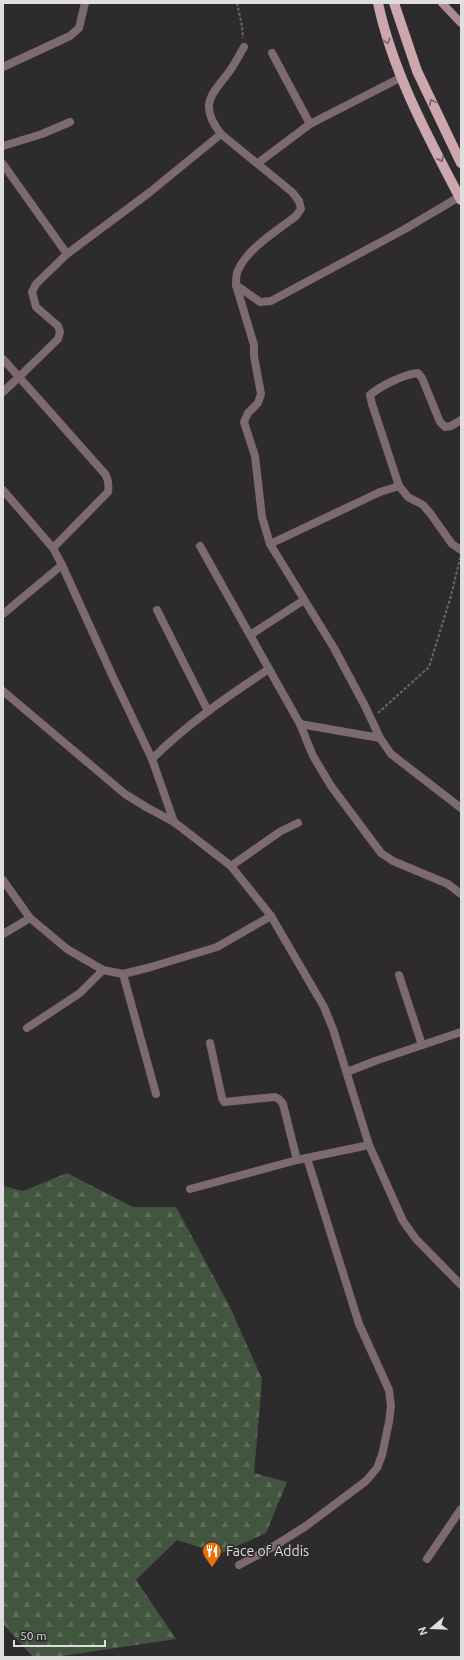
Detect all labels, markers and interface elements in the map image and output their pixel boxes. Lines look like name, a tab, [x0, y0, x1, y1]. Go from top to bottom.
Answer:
one-way arrow	[383, 37, 391, 44]
one-way arrow	[429, 99, 437, 107]
one-way arrow	[436, 155, 443, 162]
restaurant icon: Face of Addis	[201, 1540, 223, 1568]
place label: Face of Addis	[226, 1543, 309, 1559]
north arrow	[412, 1608, 452, 1648]
scale bar	[14, 1622, 105, 1648]
text: N	[416, 1625, 430, 1637]
text: 50 m	[20, 1629, 47, 1642]

